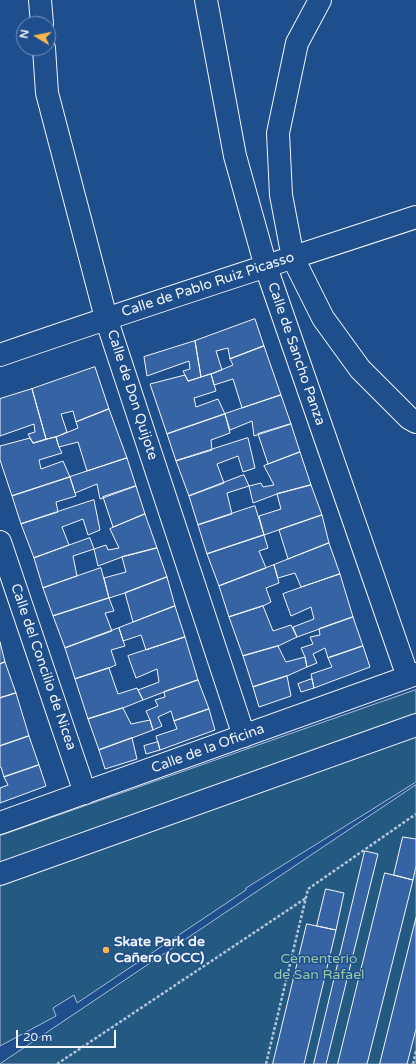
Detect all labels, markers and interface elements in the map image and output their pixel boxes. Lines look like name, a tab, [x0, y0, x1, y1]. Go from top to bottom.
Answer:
north arrow	[16, 16, 56, 56]
text: N	[18, 29, 32, 39]
street label: Calle de Pablo Ruiz Picasso	[120, 249, 296, 321]
street label: Calle de Sancho Panza	[264, 280, 328, 428]
street label: Calle de Don Quijote	[103, 328, 161, 462]
street label: Calle del Concilio de Nicea	[7, 582, 79, 752]
street label: Calle de la Oficina	[149, 721, 267, 777]
place label: Skate Park de Cañero (OCC)	[114, 934, 205, 966]
marker: Skate Park de Cañero (OCC)	[101, 945, 111, 955]
park label: Cementerio de San Rafael	[273, 951, 365, 984]
scale bar	[18, 1022, 118, 1048]
text: 20 m	[23, 1030, 52, 1044]

